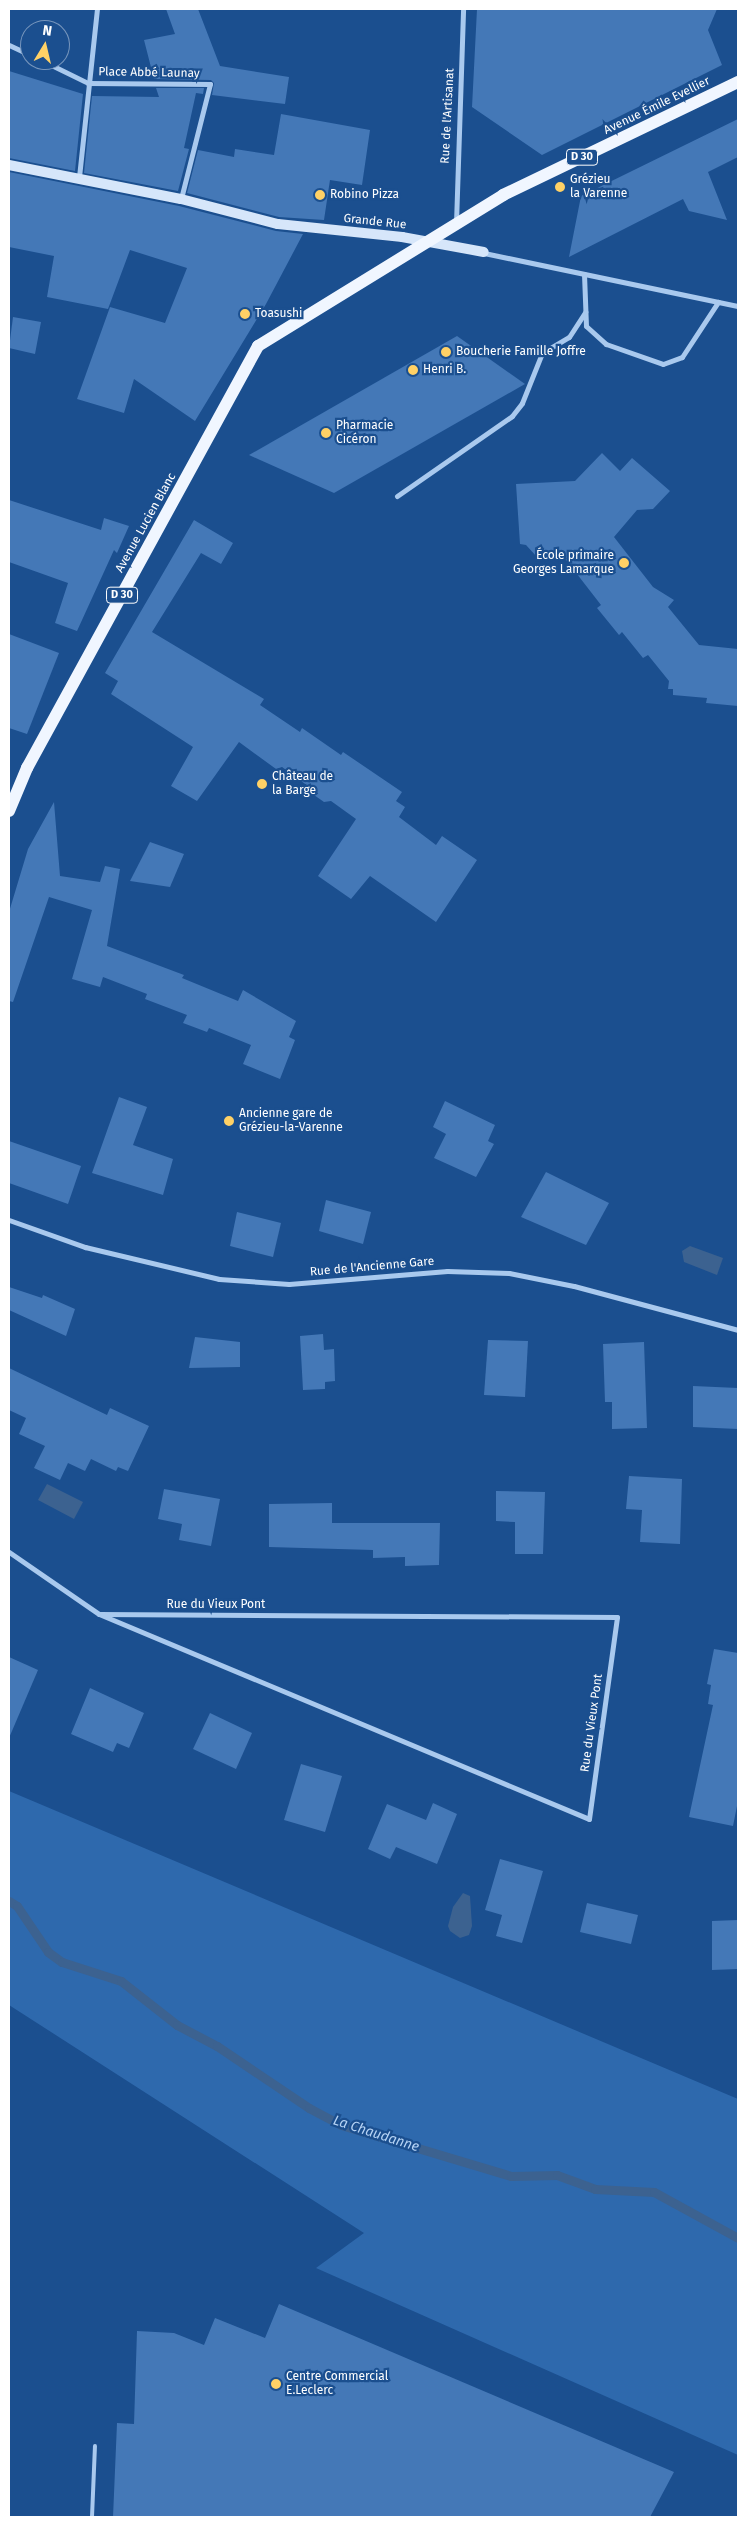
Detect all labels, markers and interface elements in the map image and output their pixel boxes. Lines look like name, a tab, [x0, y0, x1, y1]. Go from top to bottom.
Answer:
north arrow	[20, 20, 70, 70]
text: N	[41, 22, 53, 40]
street label: Place Abbé Launay	[98, 65, 200, 81]
street label: Rue de l'Artisanat	[438, 68, 458, 164]
street label: Avenue Émile Evellier	[602, 74, 712, 138]
road number: D 30	[566, 148, 598, 166]
place label: Grézieu la Varenne	[570, 173, 627, 201]
marker: Grézieu la Varenne	[554, 181, 566, 193]
place label: Robino Pizza	[330, 188, 399, 202]
marker: Robino Pizza	[314, 189, 326, 201]
street label: Grande Rue	[343, 212, 407, 232]
place label: Toasushi	[255, 307, 302, 321]
marker: Toasushi	[239, 308, 251, 320]
place label: Boucherie Famille Joffre	[456, 345, 586, 359]
marker: Boucherie Famille Joffre	[440, 346, 452, 358]
place label: Henri B.	[423, 363, 466, 377]
marker: Henri B.	[407, 364, 419, 376]
place label: Pharmacie Cicéron	[336, 419, 393, 447]
marker: Pharmacie Cicéron	[320, 427, 332, 439]
street label: Avenue Lucien Blanc	[113, 471, 179, 575]
place label: École primaire Georges Lamarque	[513, 549, 614, 577]
marker: École primaire Georges Lamarque	[618, 557, 630, 569]
road number: D 30	[106, 586, 138, 604]
place label: Château de la Barge	[272, 770, 333, 798]
marker: Château de la Barge	[256, 778, 268, 790]
place label: Ancienne gare de Grézieu-la-Varenne	[239, 1107, 343, 1135]
marker: Ancienne gare de Grézieu-la-Varenne	[223, 1115, 235, 1127]
street label: Rue de l'Ancienne Gare	[309, 1254, 435, 1280]
street label: Rue du Vieux Pont	[167, 1598, 265, 1612]
street label: Rue du Vieux Pont	[578, 1673, 606, 1773]
water label: La Chaudanne	[331, 2112, 421, 2156]
place label: Centre Commercial E.Leclerc	[286, 2370, 388, 2398]
marker: Centre Commercial E.Leclerc	[270, 2378, 282, 2390]

